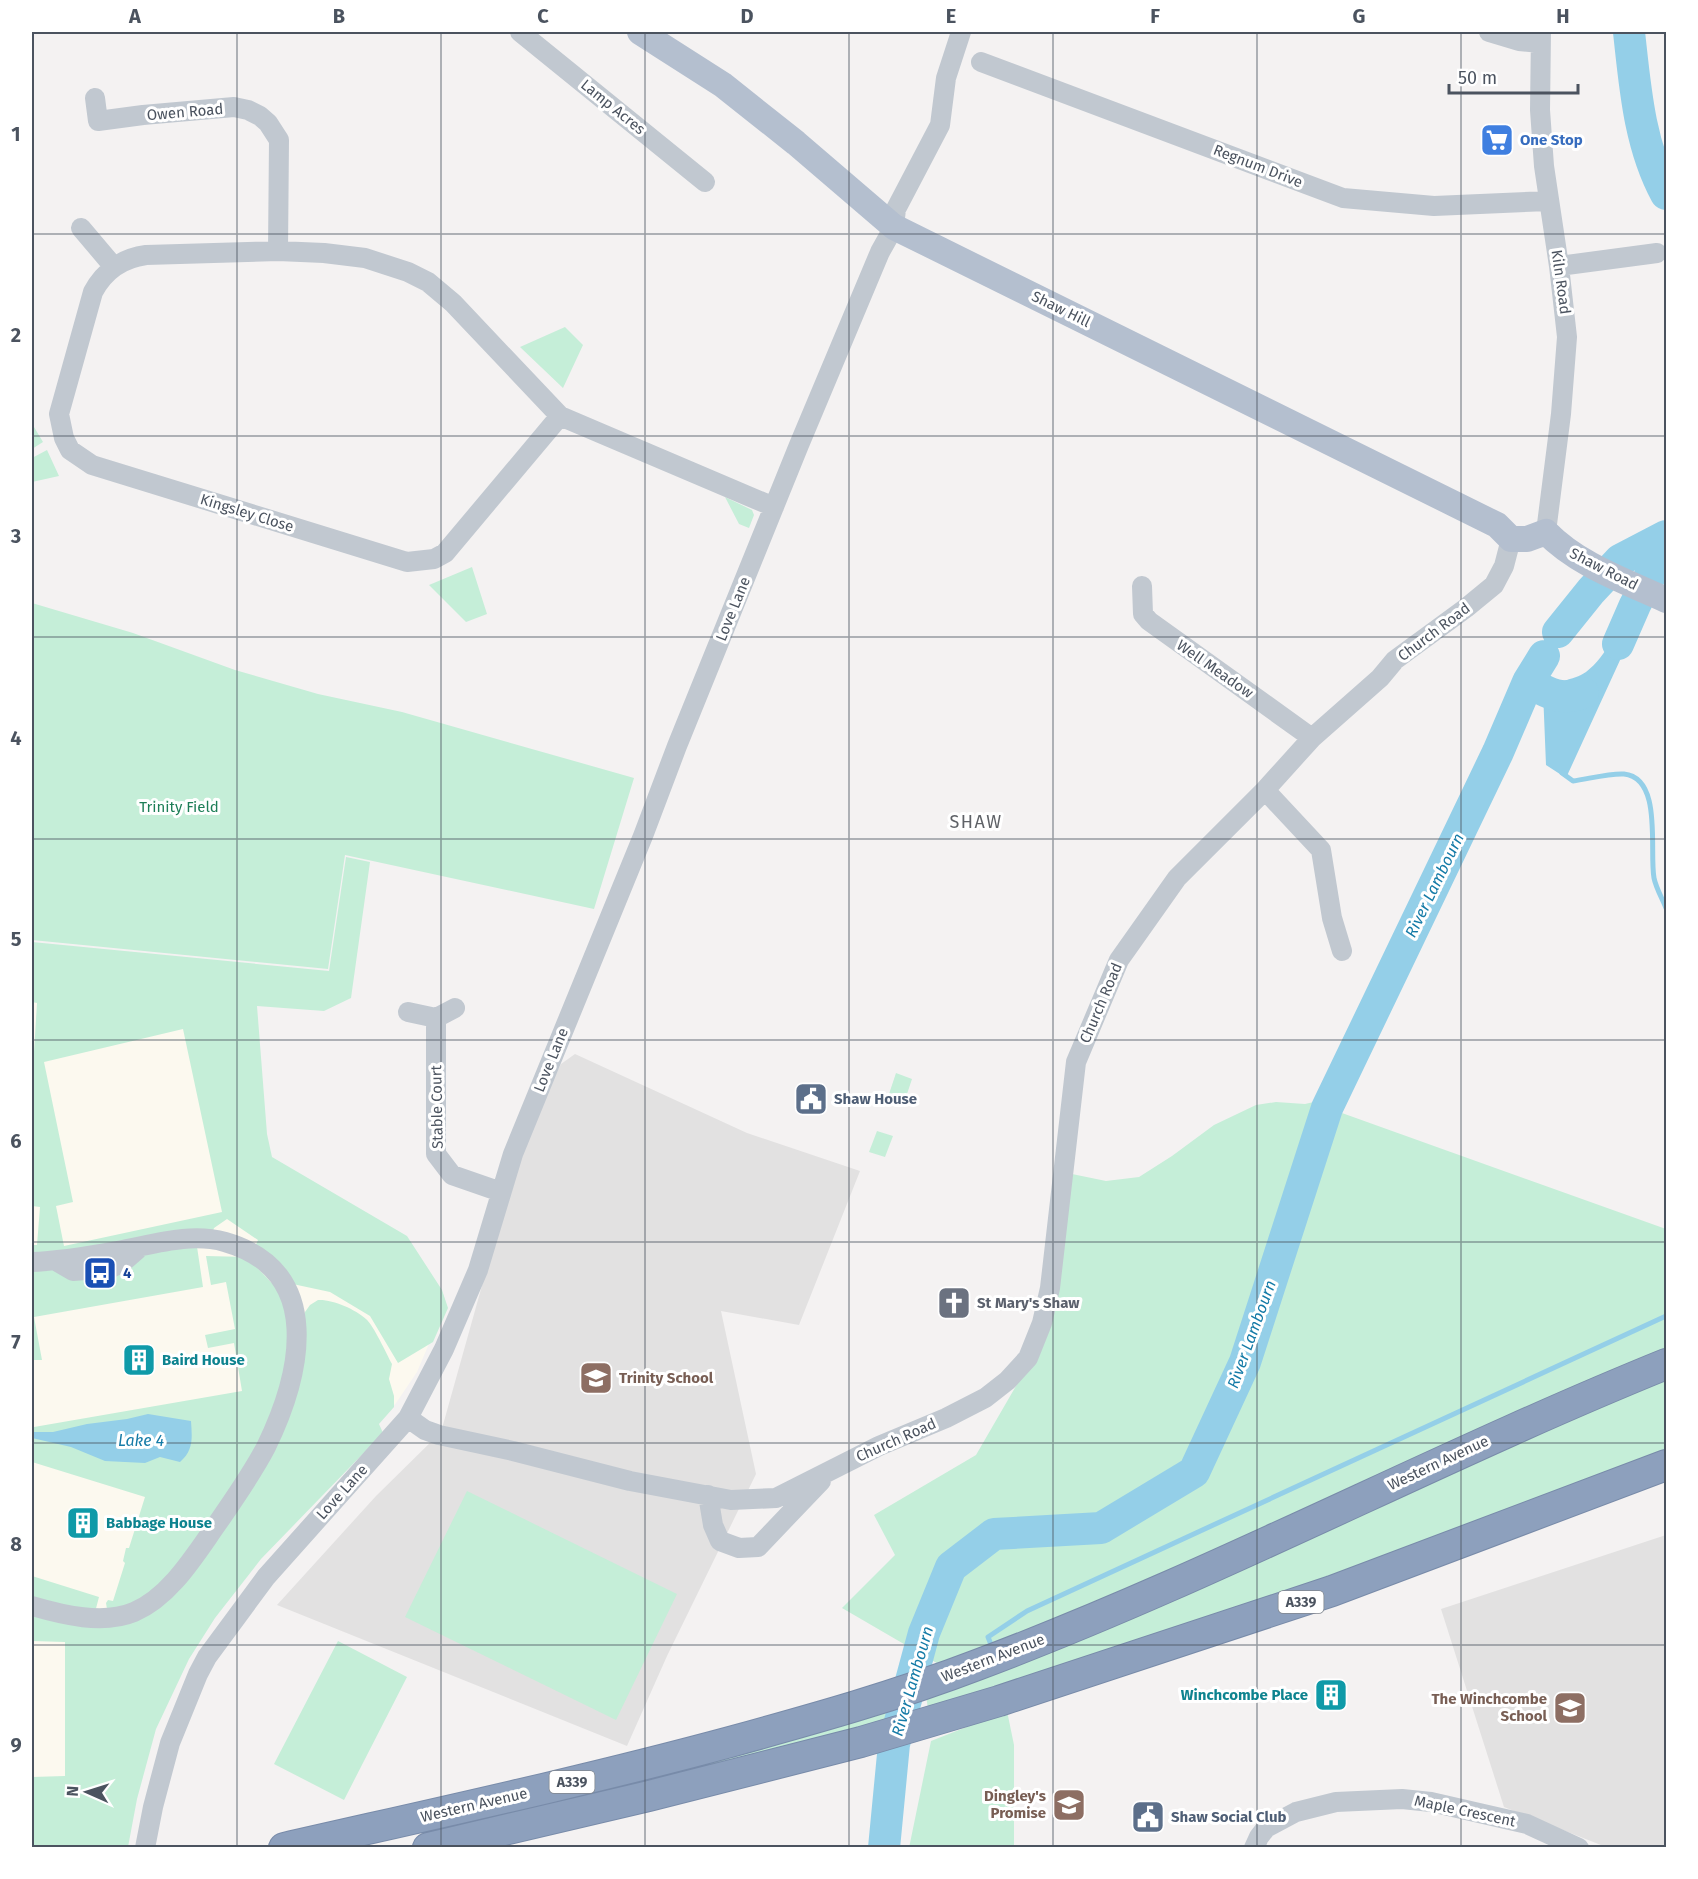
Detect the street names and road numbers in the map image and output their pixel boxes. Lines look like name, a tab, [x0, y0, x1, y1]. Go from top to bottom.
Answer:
street label: Lamp Acres	[577, 76, 649, 138]
street label: Owen Road	[146, 100, 224, 124]
street label: Regnum Drive	[1211, 141, 1305, 191]
street label: Kiln Road	[1548, 249, 1574, 315]
street label: Shaw Hill	[1029, 287, 1094, 331]
street label: Kingsley Close	[198, 490, 296, 536]
street label: Shaw Road	[1567, 544, 1641, 594]
street label: Love Lane	[712, 574, 754, 644]
street label: Church Road	[1394, 599, 1474, 665]
street label: Well Meadow	[1173, 636, 1257, 702]
street label: Church Road	[1076, 960, 1126, 1046]
street label: Love Lane	[530, 1025, 572, 1095]
street label: Stable Court	[427, 1064, 447, 1149]
street label: Church Road	[853, 1414, 939, 1466]
street label: Western Avenue	[1385, 1432, 1491, 1494]
street label: Love Lane	[313, 1461, 371, 1523]
road number: A339	[1278, 1591, 1324, 1613]
street label: Western Avenue	[939, 1630, 1047, 1686]
road number: A339	[550, 1771, 594, 1793]
street label: Western Avenue	[419, 1784, 529, 1826]
street label: Maple Crescent	[1413, 1791, 1518, 1831]

